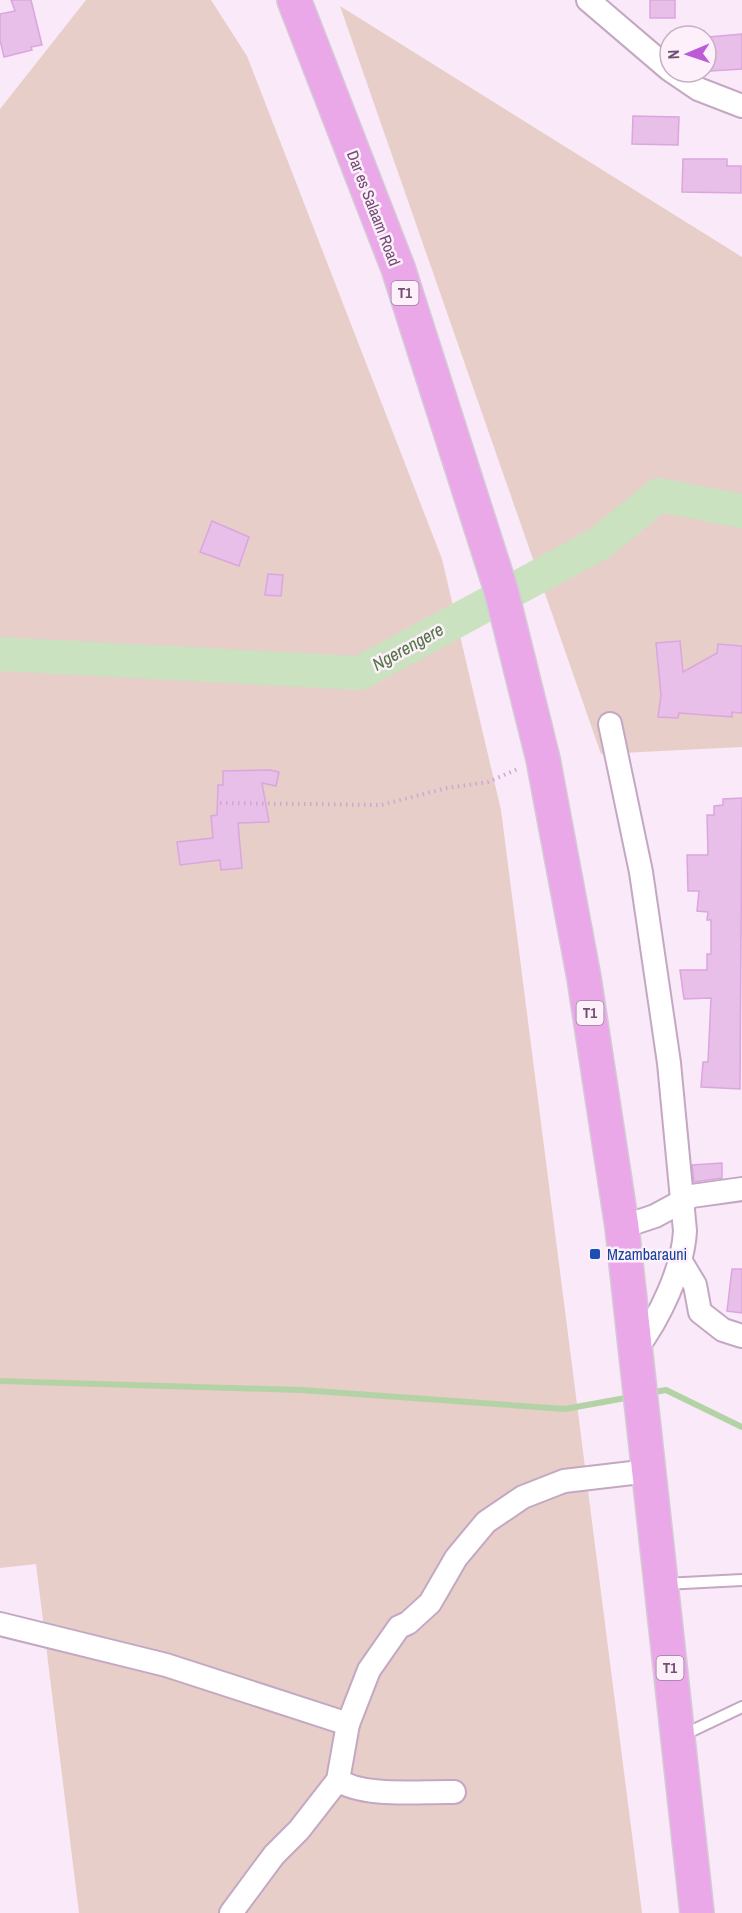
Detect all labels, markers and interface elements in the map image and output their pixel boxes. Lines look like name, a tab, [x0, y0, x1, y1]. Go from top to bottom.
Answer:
north arrow	[658, 24, 718, 84]
text: N	[662, 49, 684, 60]
street label: Dar es Salaam Road	[342, 147, 406, 269]
road number: T1	[392, 281, 418, 305]
water label: Ngerengere	[368, 617, 448, 676]
road number: T1	[576, 1001, 604, 1025]
place label: Mzambarauni	[607, 1243, 687, 1265]
marker: Mzambarauni	[588, 1247, 602, 1261]
road number: T1	[656, 1656, 684, 1680]

